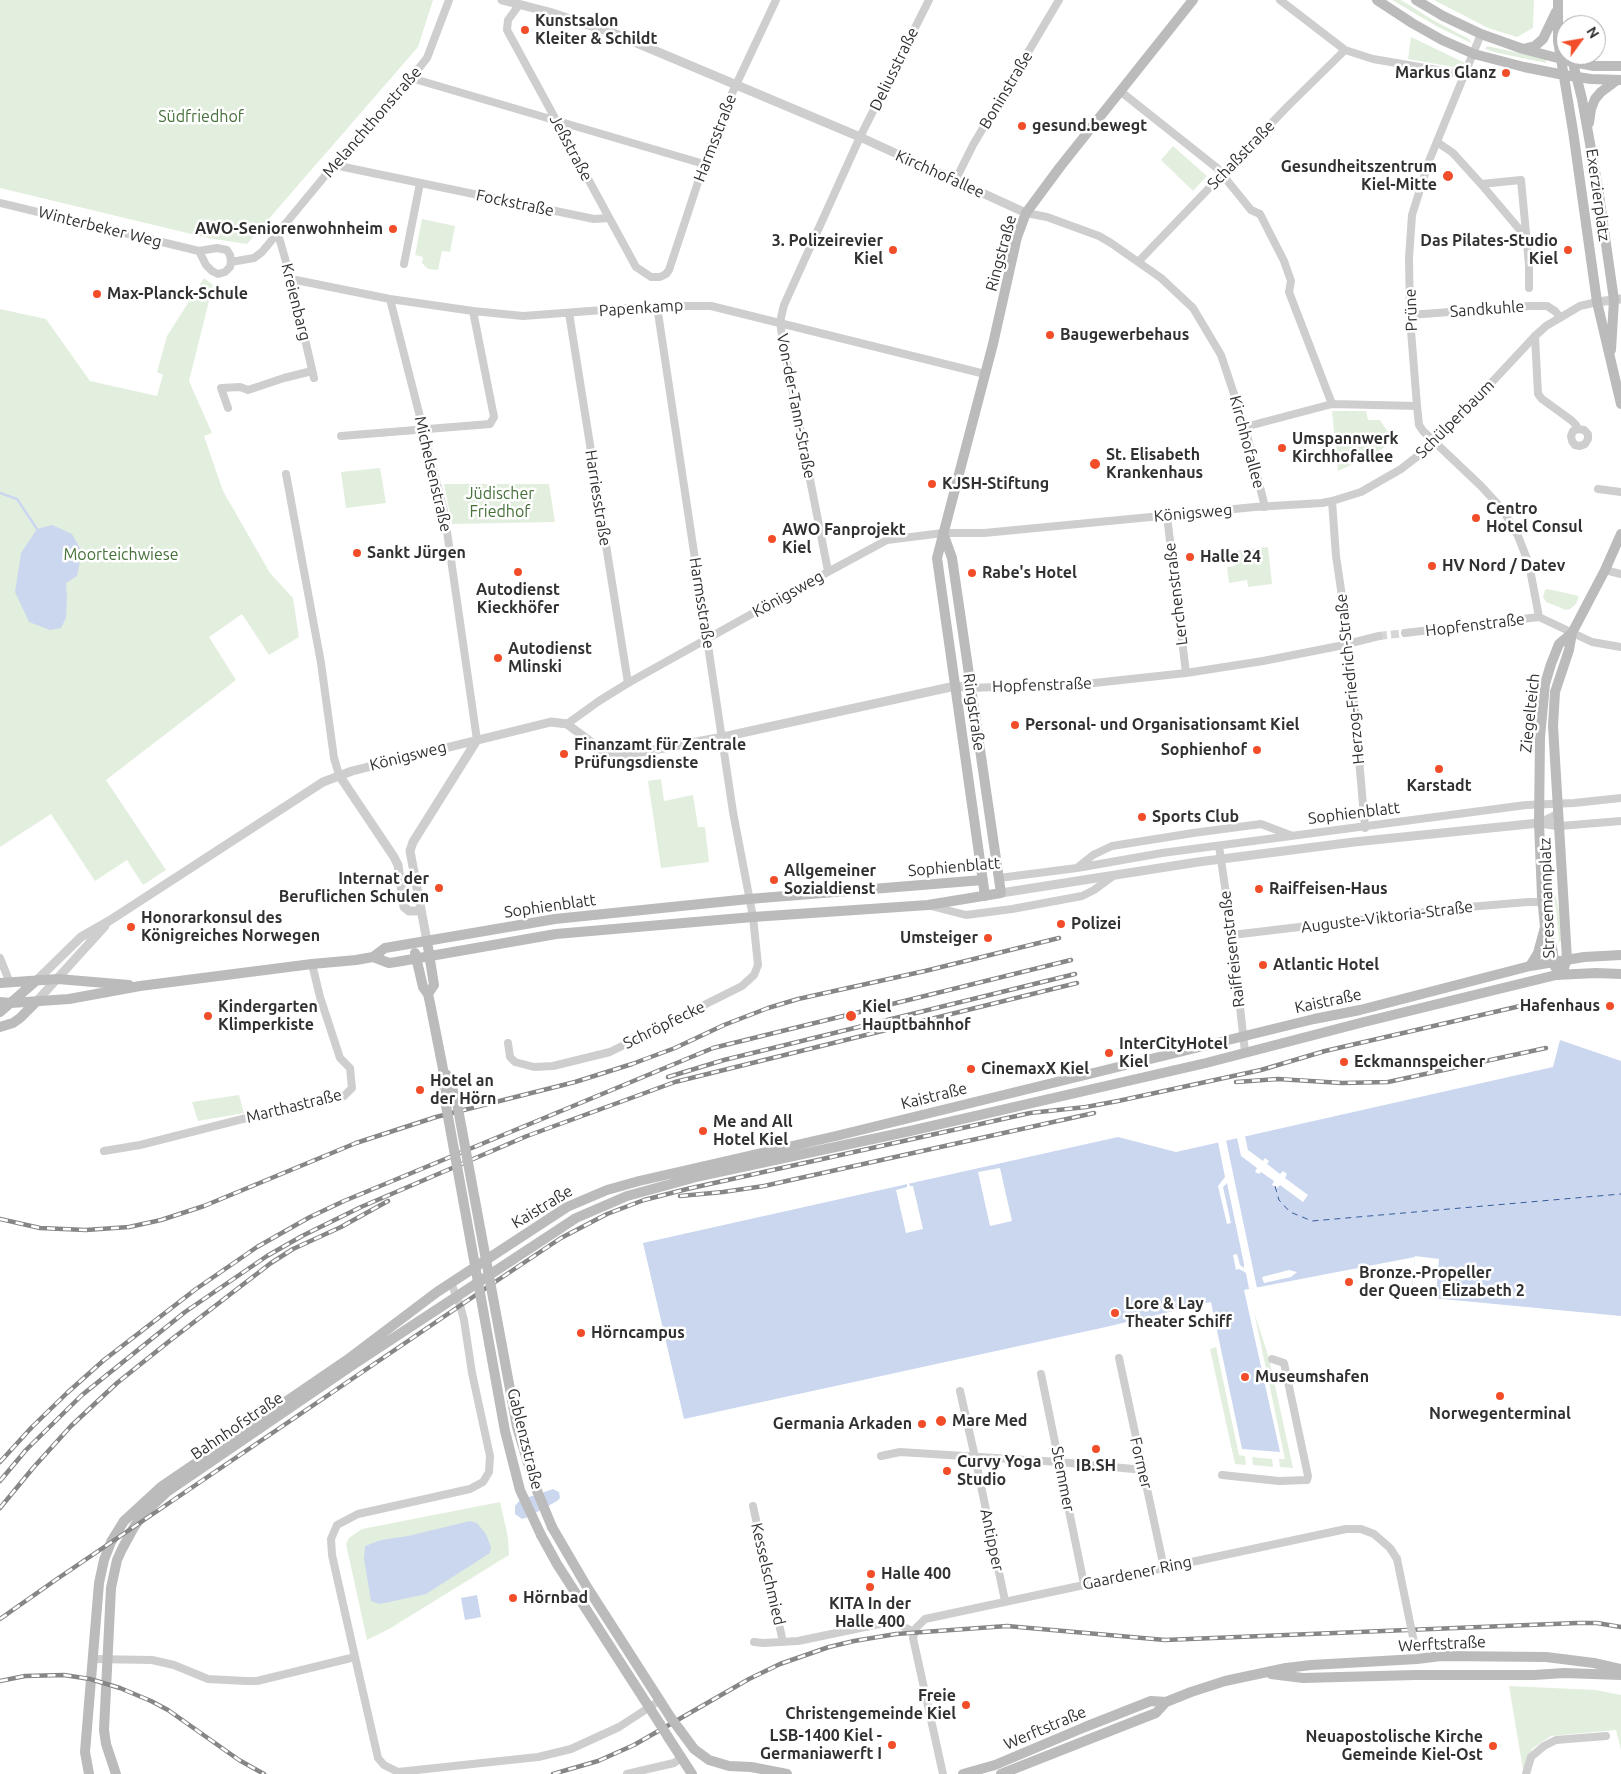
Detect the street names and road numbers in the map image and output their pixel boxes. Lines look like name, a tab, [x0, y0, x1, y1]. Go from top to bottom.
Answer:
street label: Deliusstraße	[866, 24, 922, 114]
street label: Boninstraße	[975, 47, 1037, 133]
street label: Melanchthonstraße	[319, 63, 425, 181]
street label: Harmsstraße	[690, 92, 740, 184]
street label: Jeßstraße	[546, 112, 596, 184]
street label: Schaßstraße	[1203, 116, 1279, 194]
street label: Kirchhofallee	[893, 146, 987, 202]
street label: Exerzierplatz	[1582, 147, 1614, 243]
street label: Fockstraße	[474, 185, 556, 221]
street label: Winterbeker Weg	[36, 202, 164, 252]
street label: Ringstraße	[982, 213, 1020, 293]
street label: Kreienbarg	[277, 261, 315, 343]
street label: Prüne	[1401, 288, 1421, 332]
street label: Papenkamp	[598, 295, 684, 321]
street label: Sandkuhle	[1449, 297, 1525, 321]
street label: Von-der-Tann-Straße	[773, 332, 819, 480]
street label: Schülperbaum	[1412, 376, 1498, 462]
street label: Kirchhofallee	[1225, 393, 1269, 491]
street label: Michelsenstraße	[410, 414, 456, 534]
street label: Harriesstraße	[581, 449, 615, 547]
street label: Königsweg	[1153, 500, 1233, 526]
street label: Lerchenstraße	[1160, 541, 1192, 647]
street label: Harmsstraße	[685, 556, 719, 650]
street label: Königsweg	[749, 567, 827, 621]
street label: Herzog-Friedrich-Straße	[1331, 593, 1369, 765]
street label: Hopfenstraße	[1424, 609, 1526, 641]
street label: Ringstraße	[959, 672, 989, 752]
street label: Ziegelteich	[1516, 672, 1544, 754]
street label: Hopfenstraße	[992, 674, 1092, 696]
street label: Königsweg	[368, 737, 448, 775]
street label: Sophienblatt	[1307, 798, 1401, 828]
street label: Stresemannplatz	[1535, 837, 1559, 959]
street label: Sophienblatt	[907, 853, 1001, 881]
street label: Raiffeisenstraße	[1215, 889, 1249, 1009]
street label: Sophienblatt	[503, 890, 597, 922]
street label: Auguste-Viktoria-Straße	[1300, 897, 1474, 937]
street label: Kaistraße	[1293, 985, 1363, 1017]
street label: Schröpfecke	[620, 997, 708, 1053]
street label: Kaistraße	[899, 1078, 969, 1114]
street label: Marthastraße	[244, 1085, 344, 1127]
street label: Kaistraße	[508, 1181, 576, 1233]
street label: Gablenzstraße	[503, 1386, 547, 1492]
street label: Bahnhofstraße	[187, 1388, 287, 1464]
street label: Former	[1126, 1435, 1156, 1491]
street label: Stemmer	[1047, 1445, 1079, 1513]
street label: Antipper	[976, 1507, 1008, 1573]
street label: Kesselschmied	[747, 1521, 789, 1627]
street label: Gaardener Ring	[1081, 1552, 1193, 1594]
street label: Werftstraße	[1398, 1632, 1486, 1656]
street label: Werftstraße	[1001, 1702, 1089, 1754]

